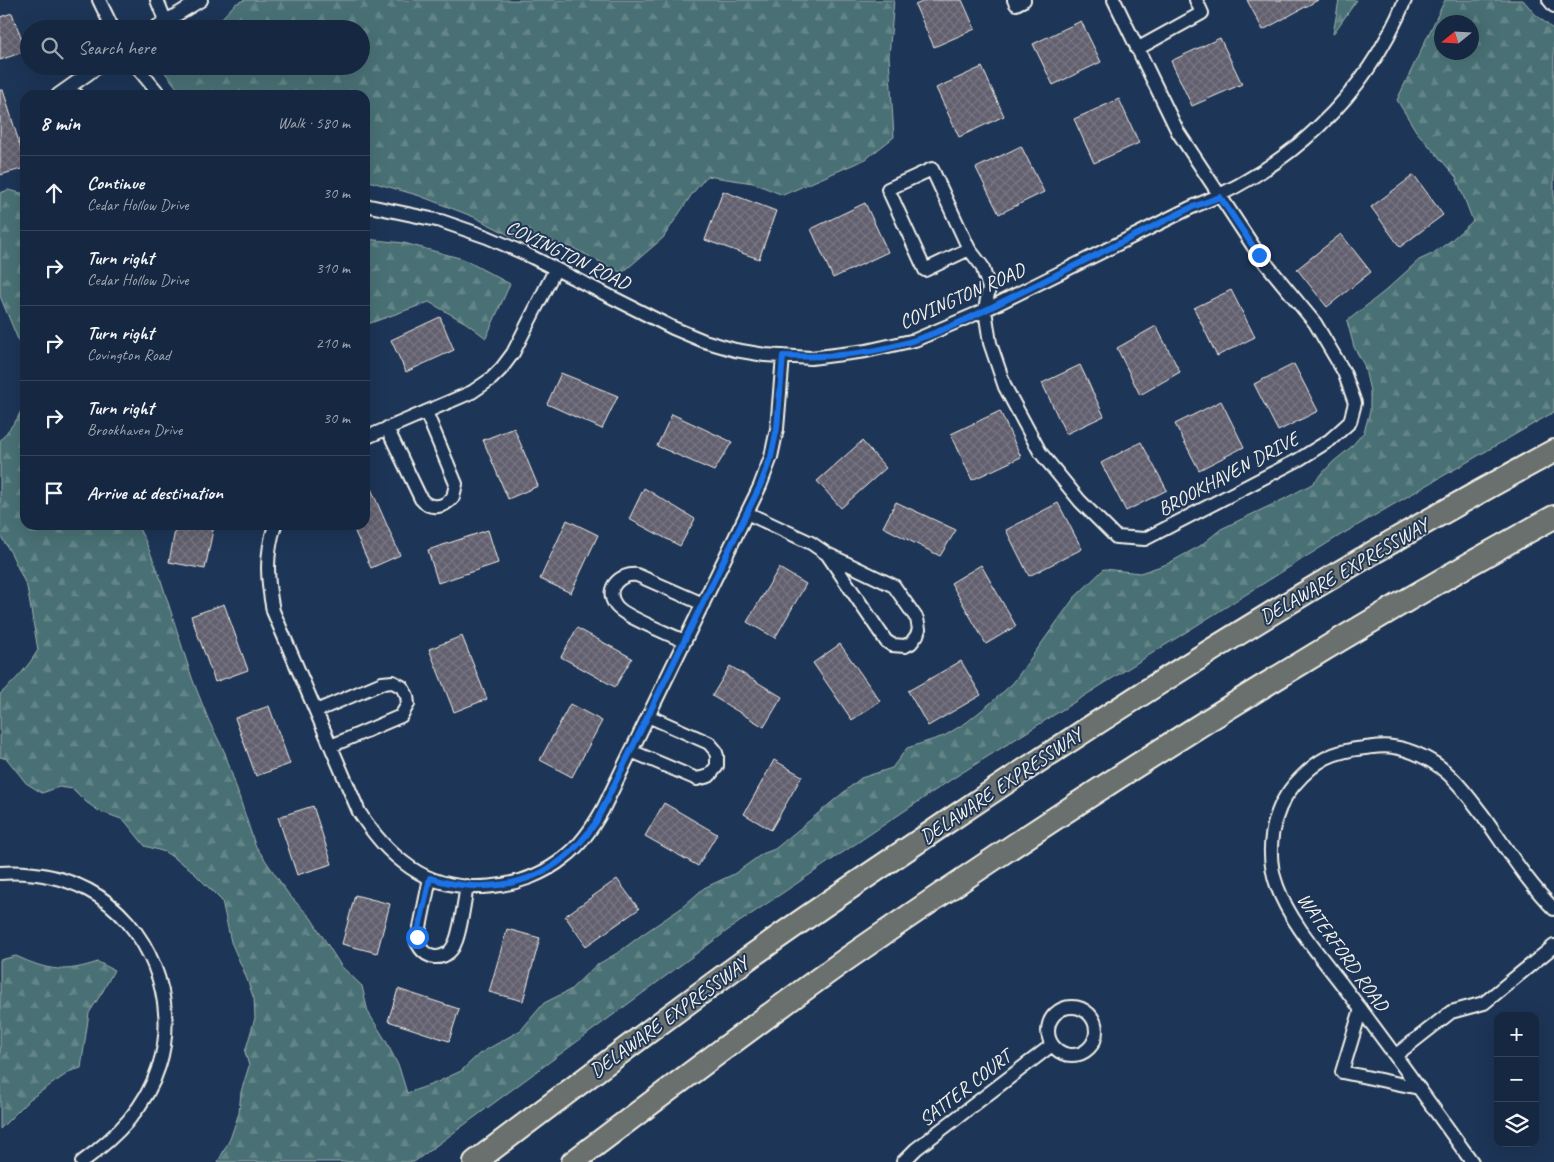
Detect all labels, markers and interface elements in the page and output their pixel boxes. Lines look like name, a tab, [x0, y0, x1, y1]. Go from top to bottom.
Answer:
north arrow	[1434, 15, 1479, 60]
search box	[20, 20, 370, 75]
icon: search	[38, 34, 66, 62]
text: Search here	[78, 36, 155, 60]
text: 8 min	[40, 110, 80, 136]
text: Walk · 580 m	[278, 113, 350, 133]
text: Continue	[87, 171, 144, 195]
icon: ahead	[40, 179, 68, 207]
text: 30 m	[323, 183, 350, 203]
text: Cedar Hollow Drive	[87, 195, 188, 215]
street label: COVINGTON ROAD	[502, 214, 635, 296]
route end	[1248, 244, 1271, 267]
text: Turn right	[87, 246, 154, 270]
icon: right	[40, 254, 68, 282]
street label: COVINGTON ROAD	[895, 257, 1030, 335]
text: 310 m	[316, 258, 350, 278]
text: Cedar Hollow Drive	[87, 270, 188, 290]
text: Turn right	[87, 321, 154, 345]
icon: right	[40, 329, 68, 357]
text: 210 m	[316, 333, 350, 353]
text: Covington Road	[87, 345, 170, 365]
text: Turn right	[87, 396, 154, 420]
icon: right	[40, 404, 68, 432]
text: 30 m	[323, 408, 350, 428]
text: Brookhaven Drive	[87, 420, 182, 440]
street label: BROOKHAVEN DRIVE	[1153, 425, 1305, 522]
icon: arrive	[40, 479, 68, 507]
text: Arrive at destination	[87, 481, 223, 505]
street label: DELAWARE EXPRESSWAY	[1255, 511, 1435, 629]
street label: DELAWARE EXPRESSWAY	[915, 721, 1089, 850]
street label: WATERFORD ROAD	[1292, 888, 1395, 1017]
route start	[406, 926, 429, 949]
street label: DELAWARE EXPRESSWAY	[585, 949, 756, 1083]
map controls	[1494, 1012, 1539, 1147]
button: +	[1494, 1012, 1539, 1057]
street label: SATTER COURT	[914, 1042, 1019, 1132]
button: −	[1494, 1057, 1539, 1102]
button: layers	[1494, 1102, 1539, 1147]

